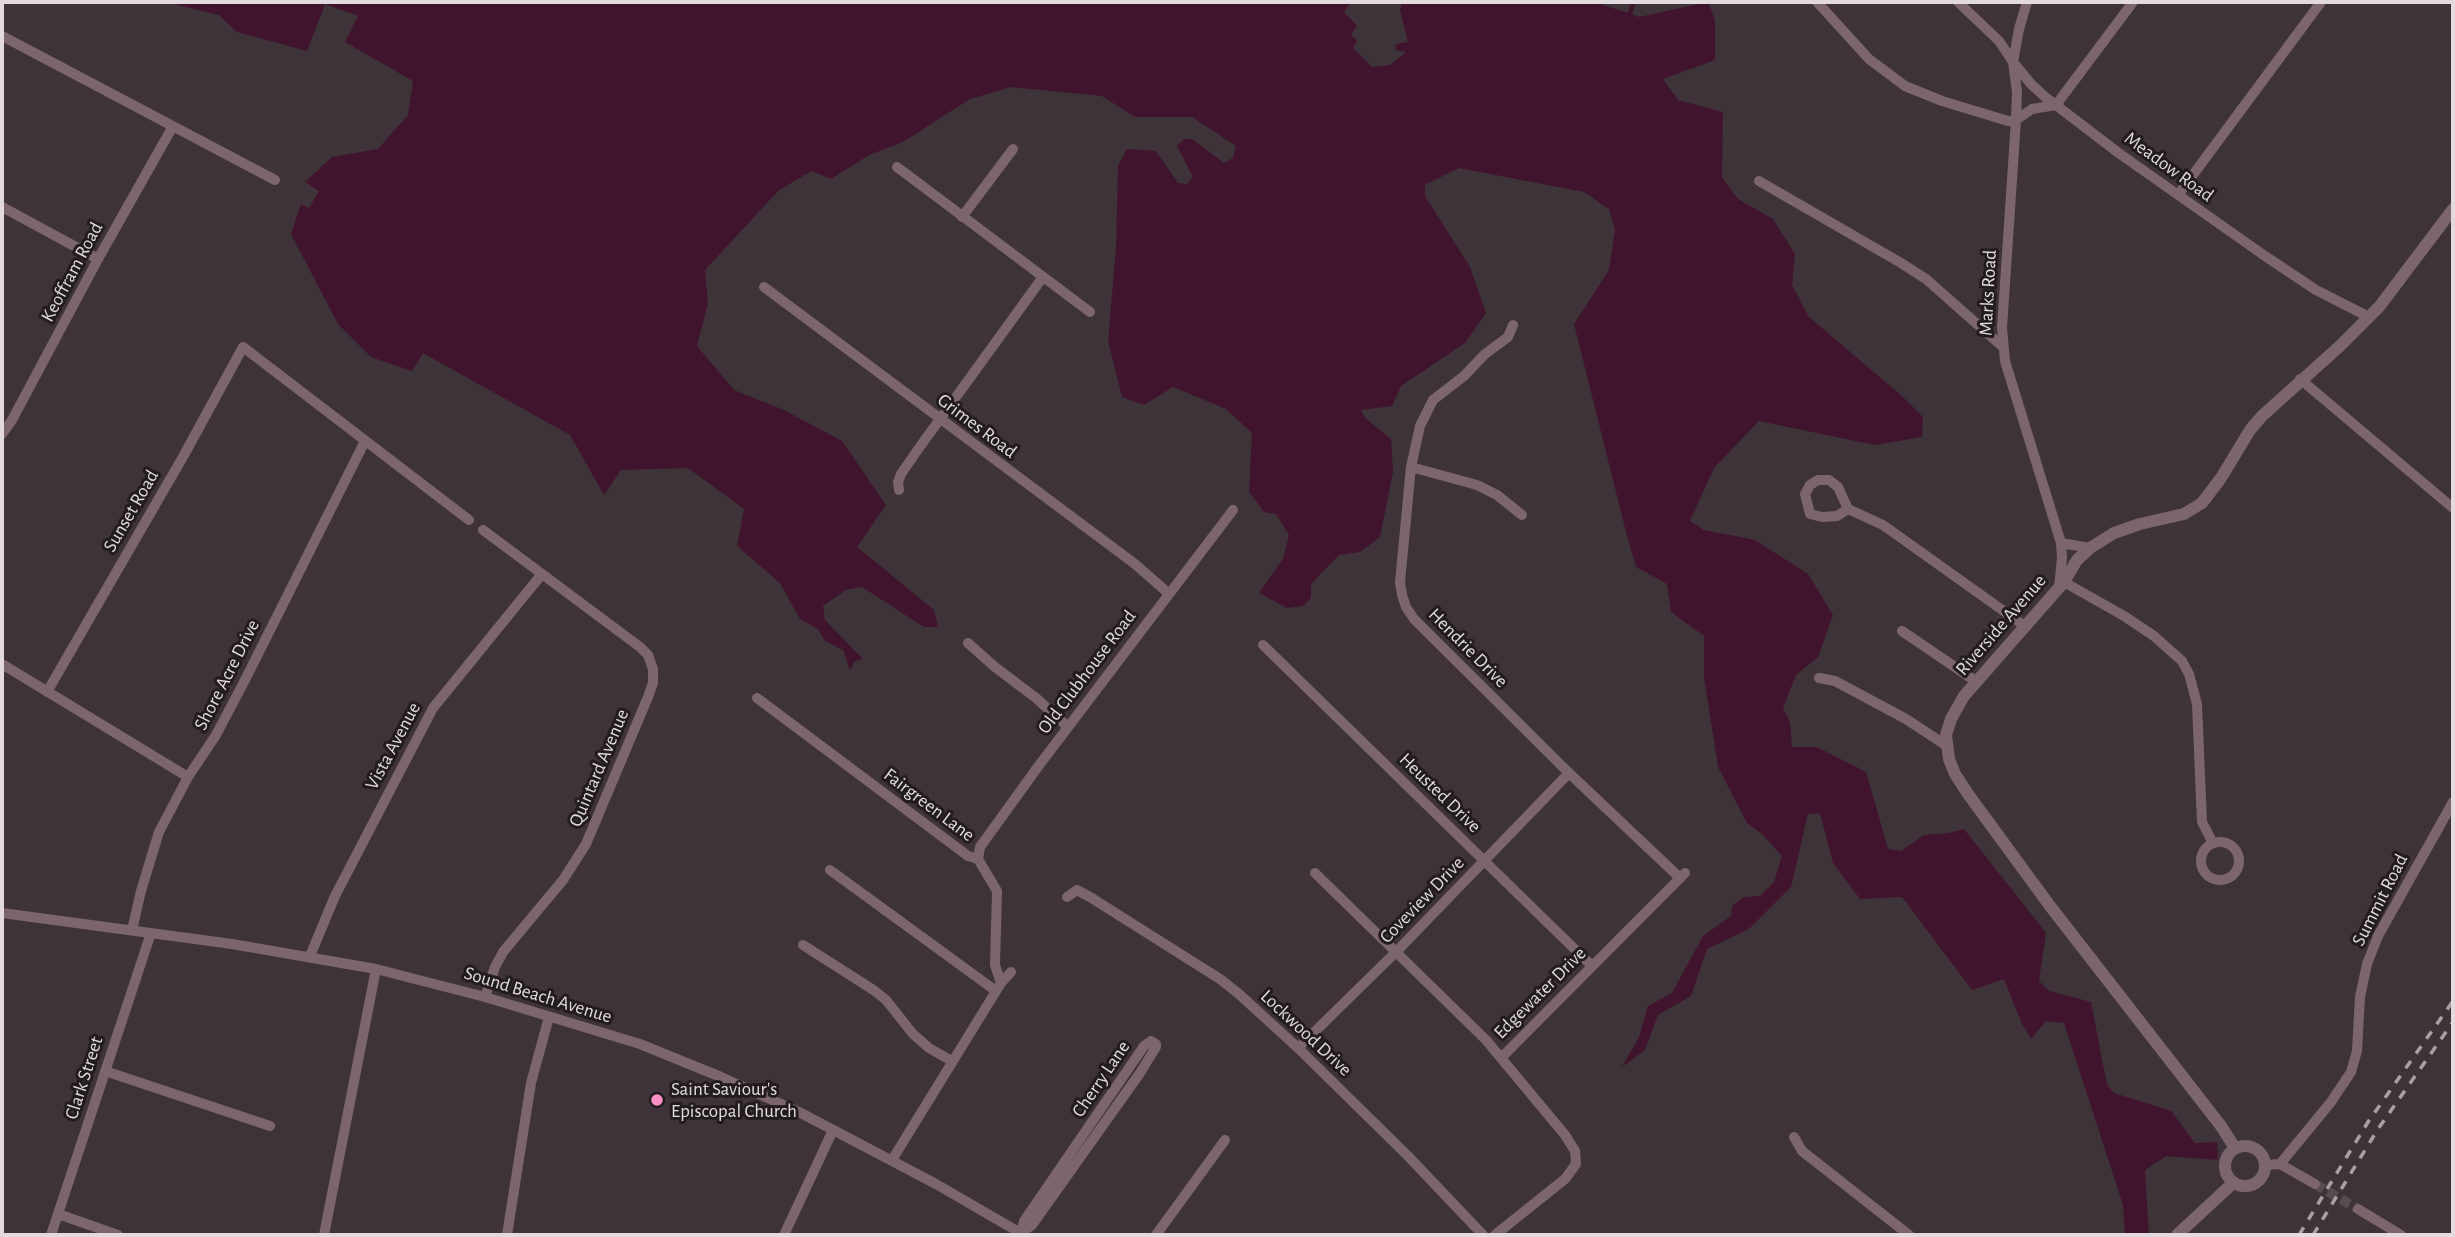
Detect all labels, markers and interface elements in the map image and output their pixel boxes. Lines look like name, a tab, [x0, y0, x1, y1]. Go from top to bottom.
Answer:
street label: Meadow Road	[2120, 127, 2218, 207]
street label: Keoffram Road	[36, 218, 108, 326]
street label: Marks Road	[1974, 249, 2002, 337]
street label: Grimes Road	[933, 389, 1021, 463]
street label: Sunset Road	[98, 466, 164, 556]
street label: Riverside Avenue	[1951, 570, 2051, 680]
street label: Hendrie Drive	[1423, 603, 1513, 693]
street label: Old Clubhouse Road	[1033, 605, 1141, 739]
street label: Shore Acre Drive	[189, 616, 265, 734]
street label: Vista Avenue	[360, 698, 426, 794]
street label: Quintard Avenue	[564, 706, 634, 830]
street label: Heusted Drive	[1394, 748, 1486, 838]
street label: Fairgreen Lane	[879, 763, 979, 847]
street label: Summit Road	[2347, 850, 2413, 950]
street label: Coveview Drive	[1375, 852, 1469, 948]
street label: Edgewater Drive	[1489, 942, 1591, 1044]
street label: Sound Beach Avenue	[461, 962, 615, 1028]
street label: Lockwood Drive	[1256, 985, 1356, 1081]
street label: Clark Street	[60, 1034, 108, 1122]
street label: Cherry Lane	[1067, 1036, 1135, 1122]
place label: Saint Saviour's Episcopal Church	[671, 1078, 797, 1122]
marker: Saint Saviour's Episcopal Church	[649, 1092, 665, 1108]

